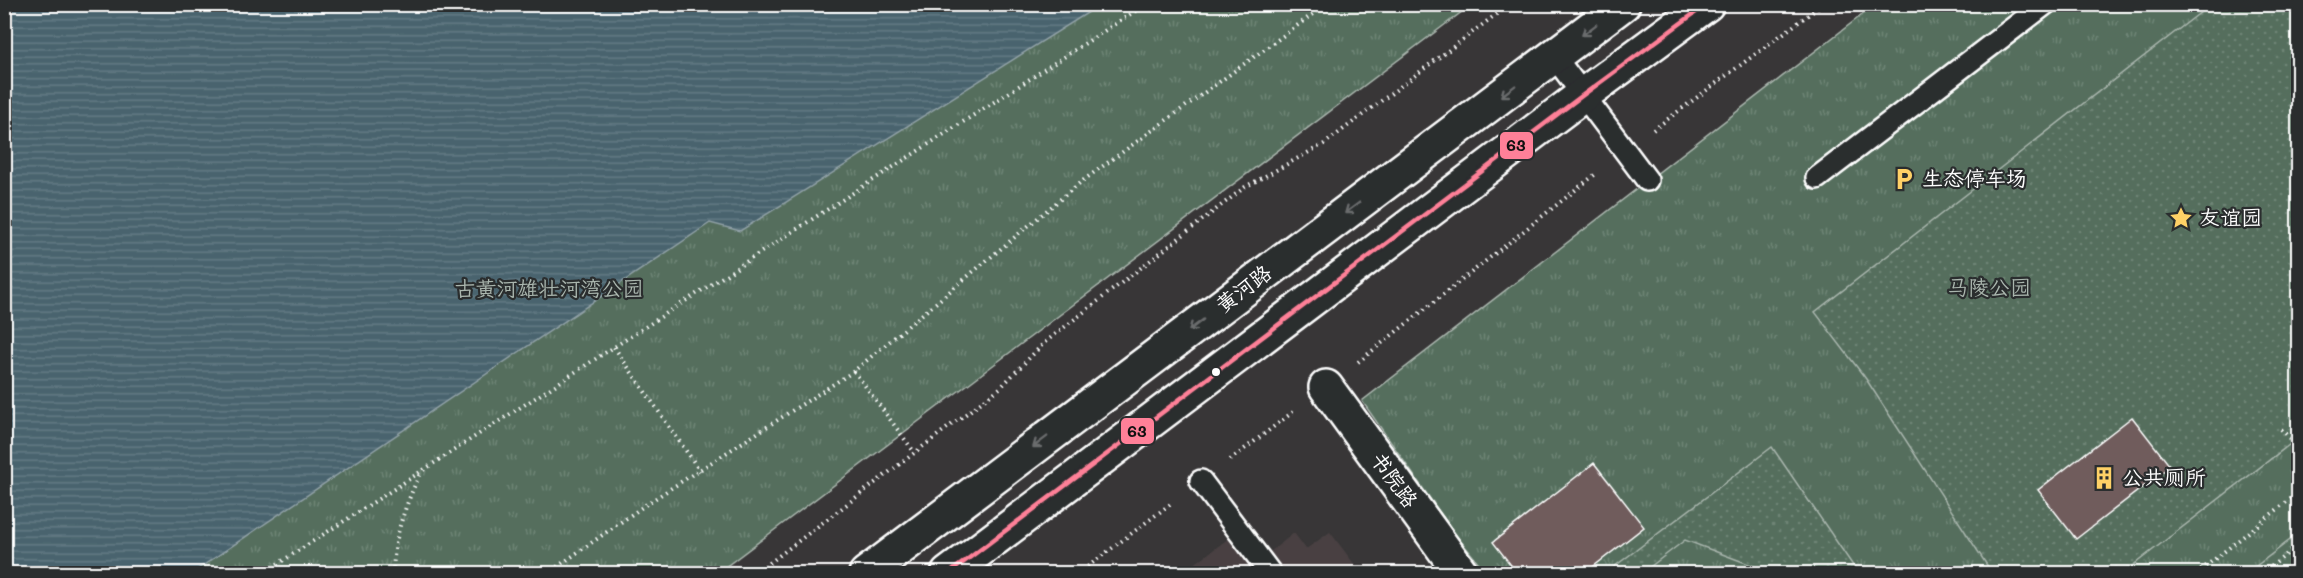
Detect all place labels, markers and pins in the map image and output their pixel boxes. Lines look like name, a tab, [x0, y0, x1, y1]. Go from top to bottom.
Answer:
place label: 生态停车场	[1922, 164, 2027, 191]
parking icon: 生态停车场	[1891, 166, 1917, 192]
place label: 友谊园	[2199, 203, 2262, 230]
place icon: 友谊园	[2168, 205, 2194, 231]
unlabelled marker	[1210, 366, 1222, 378]
place label: 公共厕所	[2122, 463, 2206, 490]
building icon: 公共厕所	[2091, 465, 2117, 491]

